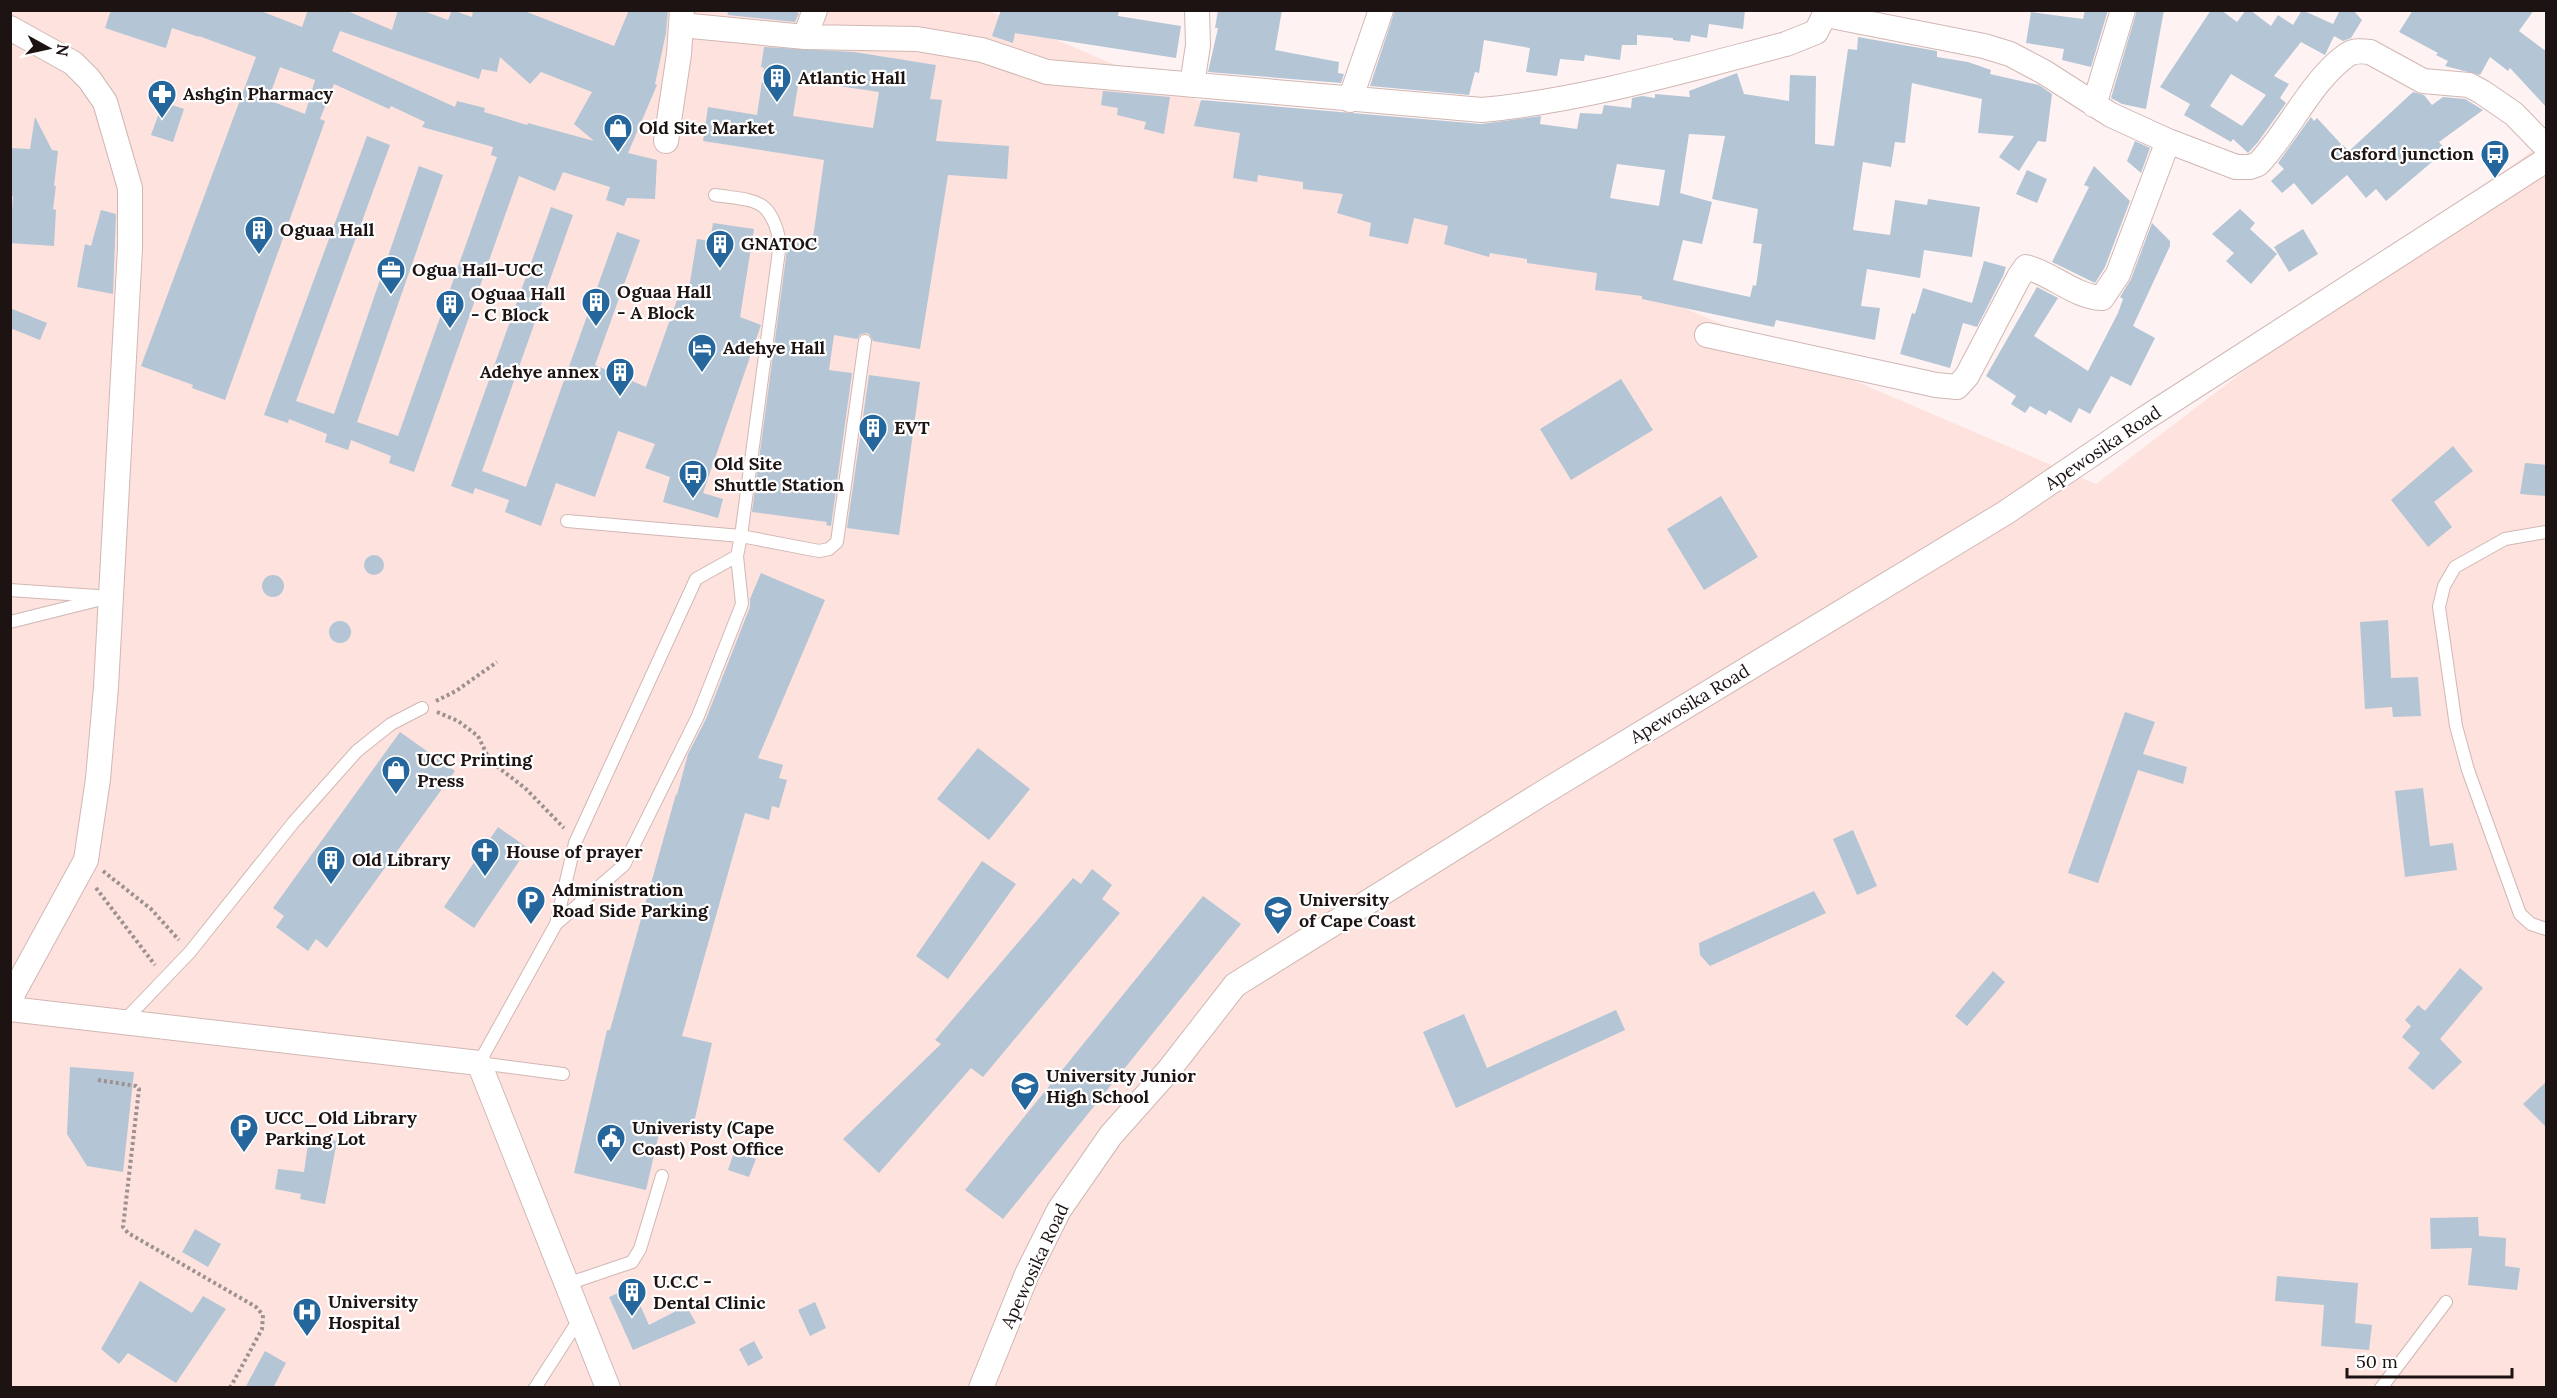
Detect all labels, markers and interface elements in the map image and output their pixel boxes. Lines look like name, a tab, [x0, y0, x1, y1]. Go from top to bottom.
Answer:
north arrow	[18, 18, 78, 78]
text: N	[52, 43, 74, 58]
building icon: Atlantic Hall	[761, 62, 793, 104]
place label: Atlantic Hall	[798, 66, 906, 89]
pharmacy icon: Ashgin Pharmacy	[146, 78, 178, 120]
place label: Ashgin Pharmacy	[183, 82, 333, 105]
shop icon: Old Site Market	[602, 112, 634, 154]
place label: Old Site Market	[639, 116, 775, 139]
bus stop icon: Casford junction	[2479, 138, 2511, 180]
place label: Casford junction	[2330, 142, 2475, 165]
building icon: Oguaa Hall	[243, 214, 275, 256]
place label: Oguaa Hall	[280, 218, 375, 241]
building icon: GNATOC	[704, 228, 736, 270]
place label: GNATOC	[741, 232, 818, 255]
office icon: Ogua Hall-UCC	[375, 254, 407, 296]
place label: Ogua Hall-UCC	[412, 258, 544, 281]
place label: Oguaa Hall - A Block	[617, 280, 712, 324]
place label: Oguaa Hall - C Block	[471, 282, 566, 326]
building icon: Oguaa Hall - A Block	[580, 286, 612, 328]
building icon: Oguaa Hall - C Block	[434, 288, 466, 330]
hotel icon: Adehye Hall	[686, 332, 718, 374]
place label: Adehye Hall	[723, 336, 826, 359]
building icon: Adehye annex	[604, 356, 636, 398]
place label: Adehye annex	[480, 360, 599, 383]
street label: Apewosika Road	[2039, 400, 2165, 496]
building icon: EVT	[857, 412, 889, 454]
place label: EVT	[894, 416, 930, 439]
place label: Old Site Shuttle Station	[714, 452, 845, 496]
bus stop icon: Old Site Shuttle Station	[677, 458, 709, 500]
street label: Apewosika Road	[1625, 659, 1754, 749]
place label: UCC Printing Press	[417, 748, 533, 792]
shop icon: UCC Printing Press	[380, 754, 412, 796]
church icon: House of prayer	[469, 836, 501, 878]
place label: House of prayer	[506, 840, 643, 863]
building icon: Old Library	[315, 844, 347, 886]
place label: Old Library	[352, 848, 451, 871]
place label: Administration Road Side Parking	[552, 878, 709, 922]
parking icon: Administration Road Side Parking	[515, 884, 547, 926]
place label: University of Cape Coast	[1299, 888, 1416, 932]
school or university icon: University of Cape Coast	[1262, 894, 1294, 936]
place label: University Junior High School	[1046, 1064, 1196, 1108]
school or university icon: University Junior High School	[1009, 1070, 1041, 1112]
place label: UCC_Old Library Parking Lot	[265, 1106, 417, 1150]
parking icon: UCC_Old Library Parking Lot	[228, 1112, 260, 1154]
place label: Univeristy (Cape Coast) Post Office	[632, 1116, 784, 1160]
public building icon: Univeristy (Cape Coast) Post Office	[595, 1122, 627, 1164]
street label: Apewosika Road	[995, 1199, 1074, 1333]
place label: U.C.C - Dental Clinic	[653, 1270, 766, 1314]
building icon: U.C.C - Dental Clinic	[616, 1276, 648, 1318]
place label: University Hospital	[328, 1290, 418, 1334]
hospital icon: University Hospital	[291, 1296, 323, 1338]
scale bar	[2347, 1341, 2512, 1379]
text: 50 m	[2356, 1350, 2398, 1373]

